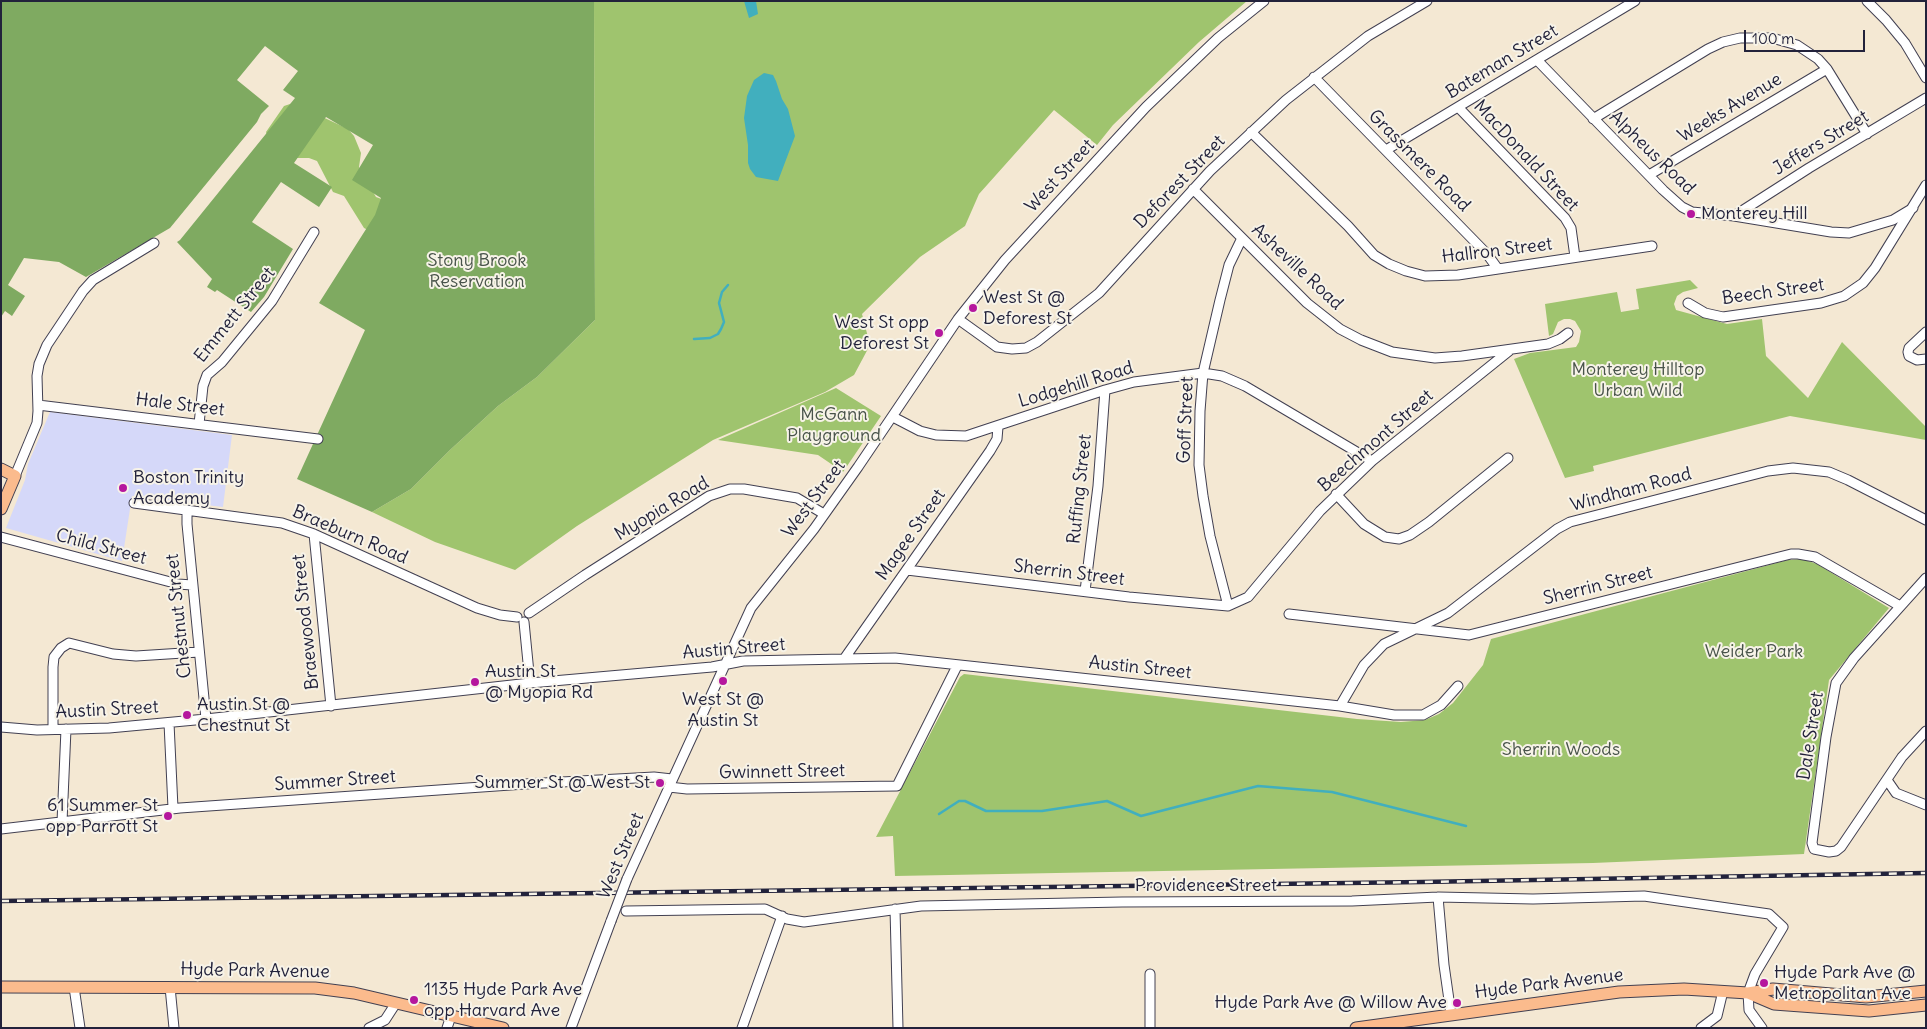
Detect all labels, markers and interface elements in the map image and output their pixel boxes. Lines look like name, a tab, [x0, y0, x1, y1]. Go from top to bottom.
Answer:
street label: Bateman Street	[1442, 20, 1562, 104]
scale bar	[1747, 20, 1868, 52]
text: 100 m	[1752, 29, 1794, 48]
street label: Weeks Avenue	[1674, 69, 1786, 147]
street label: MacDonald Street	[1469, 96, 1583, 216]
street label: Grassmere Road	[1364, 106, 1474, 216]
street label: Jeffers Street	[1769, 106, 1873, 180]
street label: Alpheus Road	[1605, 107, 1699, 199]
street label: Deforest Street	[1130, 131, 1230, 233]
street label: West Street	[1021, 135, 1099, 217]
place label: Monterey Hill	[1701, 203, 1807, 225]
marker: Monterey Hill	[1685, 208, 1697, 220]
street label: Asheville Road	[1247, 219, 1347, 315]
street label: Hallron Street	[1440, 233, 1554, 269]
park label: Stony Brook Reservation	[427, 250, 527, 292]
street label: Emmett Street	[190, 263, 280, 367]
street label: Beech Street	[1720, 274, 1826, 310]
place label: West St @ Deforest St	[983, 287, 1072, 330]
marker: West St @ Deforest St	[967, 302, 979, 314]
place label: West St opp Deforest St	[834, 312, 929, 354]
marker: West St opp Deforest St	[933, 327, 945, 339]
street label: Lodgehill Road	[1016, 357, 1136, 413]
park label: Monterey Hilltop Urban Wild	[1572, 359, 1704, 402]
street label: Goff Street	[1174, 376, 1198, 464]
street label: Beechmont Street	[1314, 385, 1438, 497]
street label: Hale Street	[134, 389, 226, 421]
park label: McGann Playground	[787, 404, 881, 446]
street label: Ruffing Street	[1063, 433, 1097, 545]
street label: West Street	[778, 456, 850, 542]
street label: Windham Road	[1568, 463, 1694, 517]
place label: Boston Trinity Academy	[133, 467, 244, 509]
street label: Myopia Road	[611, 472, 713, 546]
marker: Boston Trinity Academy	[117, 482, 129, 494]
street label: Magee Street	[872, 485, 950, 585]
street label: Braeburn Road	[289, 501, 411, 569]
street label: Child Street	[53, 525, 149, 569]
street label: Chestnut Street	[162, 553, 196, 679]
street label: Braewood Street	[288, 553, 324, 691]
street label: Sherrin Street	[1012, 555, 1126, 591]
street label: Sherrin Street	[1541, 562, 1655, 610]
street label: Austin Street	[682, 634, 786, 664]
park label: Weider Park	[1705, 641, 1803, 663]
street label: Austin Street	[1088, 652, 1192, 684]
place label: Austin St @ Myopia Rd	[485, 661, 593, 704]
marker: West St @ Austin St	[717, 675, 729, 687]
marker: Austin St @ Myopia Rd	[469, 676, 481, 688]
place label: West St @ Austin St	[682, 689, 764, 732]
street label: Dale Street	[1793, 690, 1829, 782]
place label: Austin St @ Chestnut St	[197, 694, 290, 736]
street label: Austin Street	[55, 697, 159, 723]
marker: Austin St @ Chestnut St	[181, 709, 193, 721]
park label: Sherrin Woods	[1502, 739, 1620, 761]
street label: Gwinnett Street	[719, 760, 845, 784]
street label: Summer Street	[274, 766, 396, 796]
place label: Summer St @ West St	[474, 772, 650, 794]
marker: Summer St @ West St	[654, 777, 666, 789]
place label: 61 Summer St opp Parrott St	[46, 795, 158, 838]
street label: West Street	[593, 809, 649, 903]
marker: 61 Summer St opp Parrott St	[162, 810, 174, 822]
street label: Providence Street	[1135, 875, 1277, 897]
street label: Hyde Park Avenue	[180, 959, 330, 983]
place label: Hyde Park Ave @ Metropolitan Ave	[1774, 962, 1915, 1004]
street label: Hyde Park Avenue	[1474, 964, 1624, 1004]
marker: Hyde Park Ave @ Metropolitan Ave	[1758, 977, 1770, 989]
place label: 1135 Hyde Park Ave opp Harvard Ave	[424, 979, 582, 1022]
place label: Hyde Park Ave @ Willow Ave	[1215, 992, 1447, 1014]
marker: 1135 Hyde Park Ave opp Harvard Ave	[408, 994, 420, 1006]
marker: Hyde Park Ave @ Willow Ave	[1451, 997, 1463, 1009]

